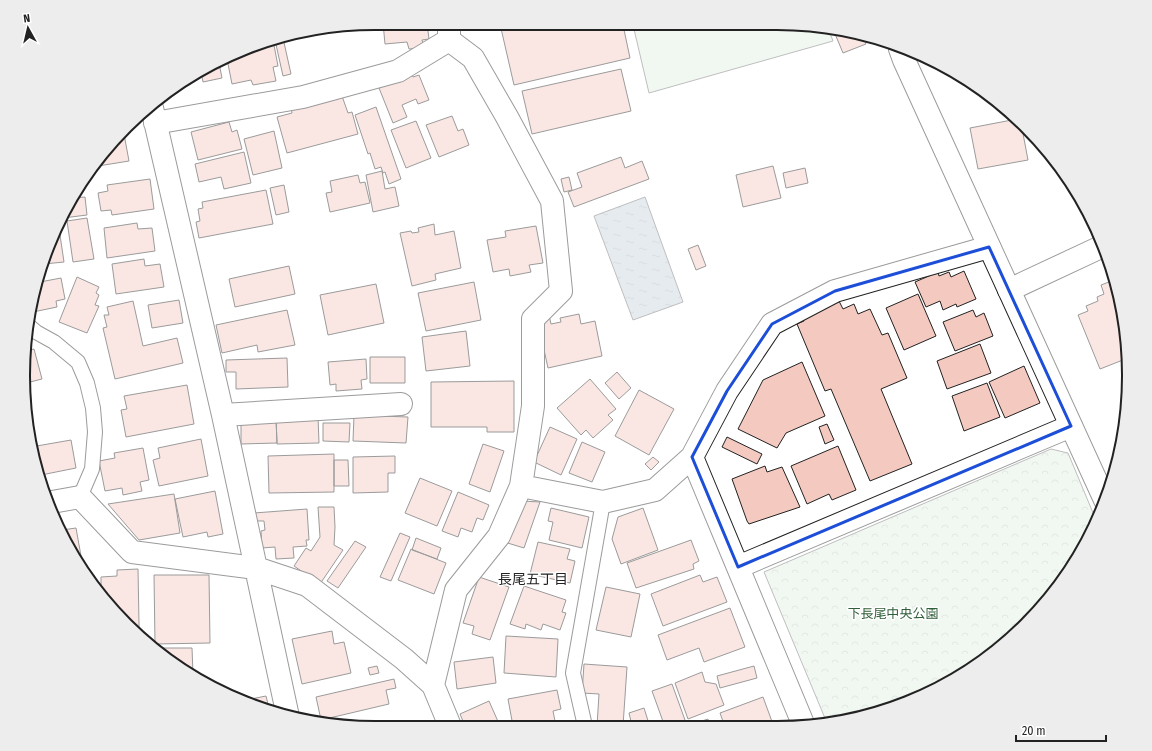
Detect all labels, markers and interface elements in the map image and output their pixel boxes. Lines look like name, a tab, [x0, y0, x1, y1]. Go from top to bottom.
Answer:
north arrow	[8, 8, 48, 48]
text: N	[23, 12, 31, 25]
district label: 長尾五丁目	[498, 571, 568, 588]
park label: 下長尾中央公園	[847, 606, 939, 621]
scale bar	[1016, 717, 1106, 743]
text: 20 m	[1022, 724, 1046, 738]

